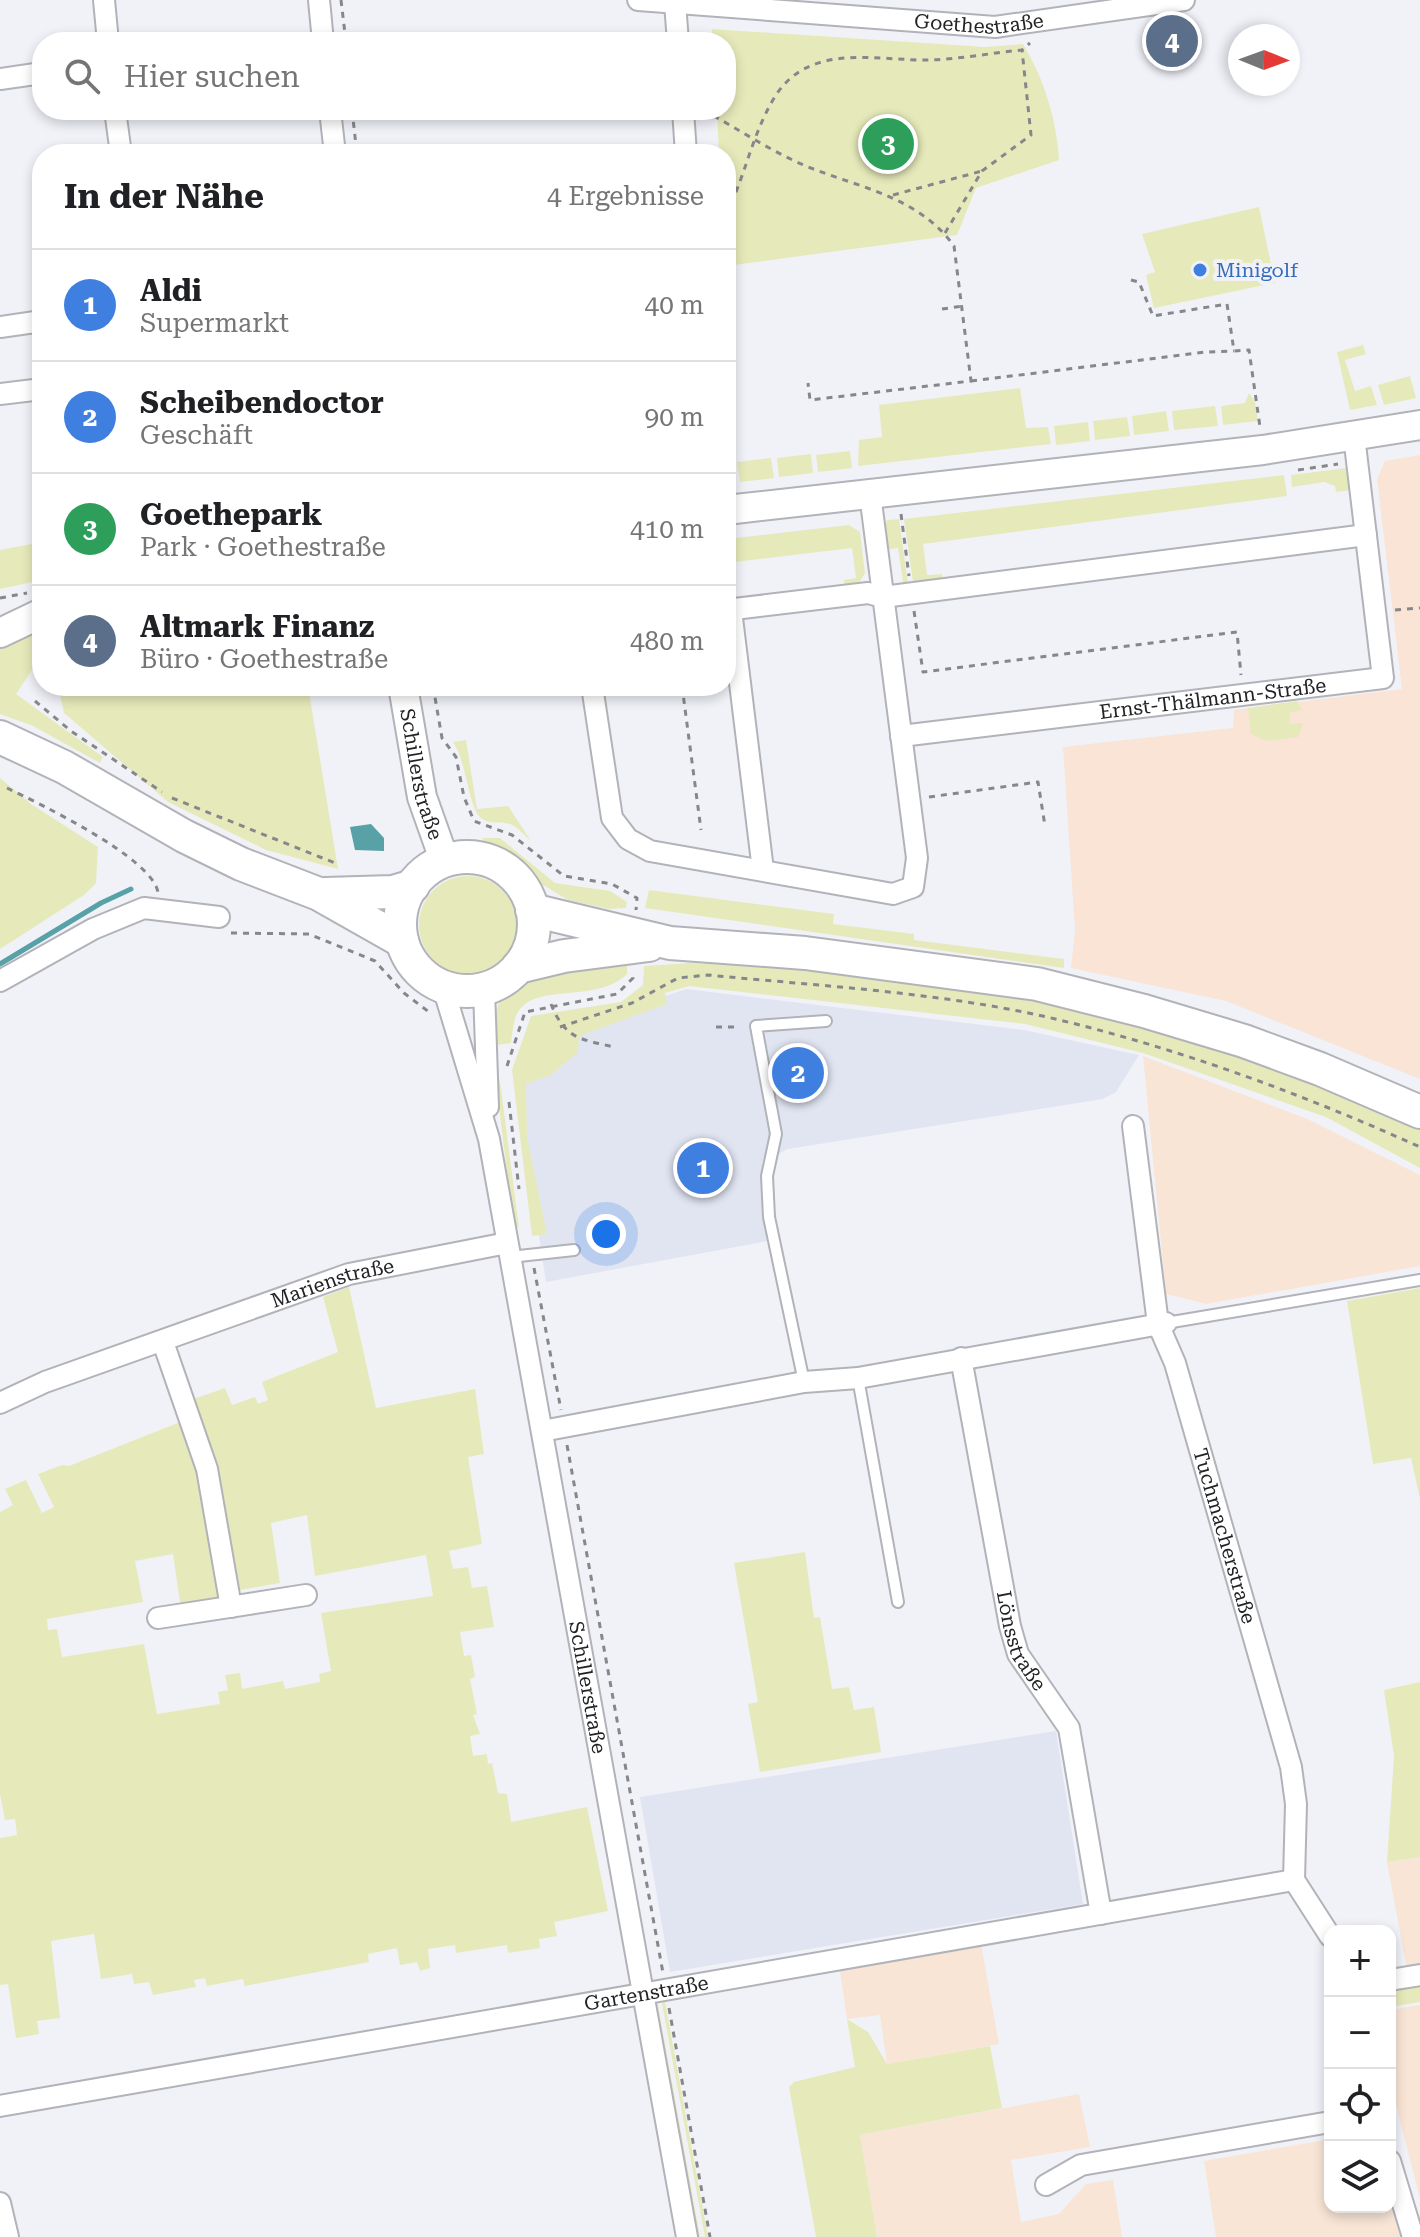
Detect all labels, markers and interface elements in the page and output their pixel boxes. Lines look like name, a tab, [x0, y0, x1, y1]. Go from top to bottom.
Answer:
street label: Goethestraße	[913, 8, 1045, 39]
pin: 4	[1146, 11, 1198, 71]
north arrow	[1228, 24, 1300, 96]
search box	[32, 32, 736, 120]
icon: search	[60, 54, 104, 98]
text: Hier suchen	[124, 59, 300, 94]
pin: 3	[862, 114, 914, 174]
text: In der Nähe	[64, 176, 264, 216]
text: 4 Ergebnisse	[547, 181, 704, 211]
place label: Minigolf	[1216, 258, 1299, 282]
marker: Minigolf	[1191, 261, 1209, 279]
text: Aldi	[140, 273, 202, 308]
text: 1	[83, 290, 97, 320]
text: 40 m	[645, 290, 704, 320]
text: Supermarkt	[140, 308, 289, 338]
text: Scheibendoctor	[140, 385, 384, 420]
text: 2	[83, 402, 97, 432]
text: 90 m	[645, 402, 704, 432]
text: Geschäft	[140, 420, 253, 450]
text: Goethepark	[140, 497, 322, 532]
text: 3	[83, 514, 97, 544]
text: 410 m	[630, 514, 704, 544]
text: Park · Goethestraße	[140, 532, 386, 562]
text: Altmark Finanz	[140, 609, 374, 644]
text: 4	[83, 626, 97, 656]
text: 480 m	[630, 626, 704, 656]
text: Büro · Goethestraße	[140, 644, 388, 674]
street label: Ernst-Thälmann-Straße	[1098, 673, 1328, 724]
street label: Schillerstraße	[395, 707, 448, 843]
pin: 2	[772, 1043, 824, 1103]
pin: 1	[677, 1138, 729, 1198]
your location	[586, 1214, 626, 1254]
street label: Marienstraße	[268, 1253, 396, 1313]
street label: Tuchmacherstraße	[1188, 1445, 1261, 1626]
street label: Lönsstraße	[992, 1589, 1052, 1695]
street label: Schillerstraße	[564, 1619, 612, 1756]
map controls	[1324, 1925, 1396, 2213]
button: +	[1324, 1925, 1396, 1997]
street label: Gartenstraße	[582, 1970, 710, 2016]
button: −	[1324, 1997, 1396, 2069]
button: locate	[1324, 2069, 1396, 2141]
button: layers	[1324, 2141, 1396, 2213]

